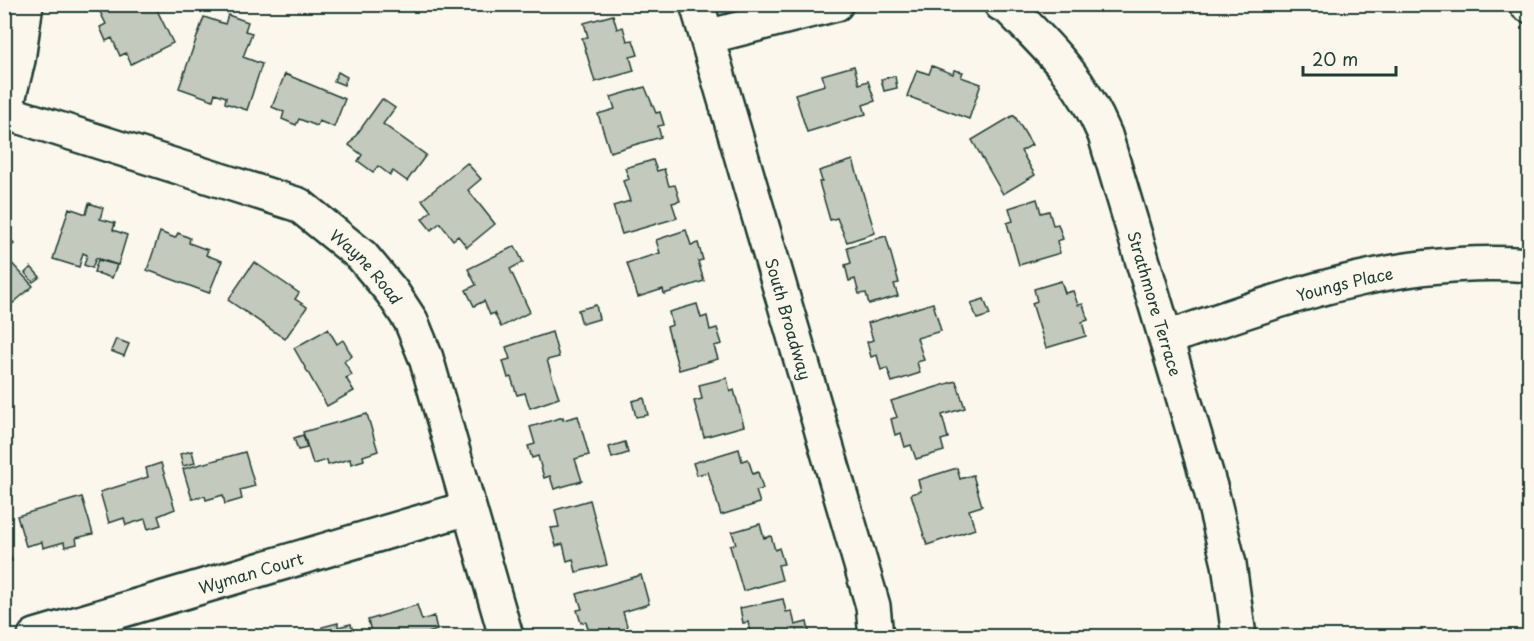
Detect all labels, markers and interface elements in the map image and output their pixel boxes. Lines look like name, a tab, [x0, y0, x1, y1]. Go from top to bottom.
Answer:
scale bar	[1303, 39, 1396, 77]
text: 20 m	[1312, 45, 1358, 72]
street label: Wayne Road	[325, 223, 409, 309]
street label: Strathmore Terrace	[1122, 228, 1188, 379]
street label: South Broadway	[760, 255, 818, 383]
street label: Youngs Place	[1293, 260, 1395, 307]
street label: Wyman Court	[196, 545, 306, 599]

